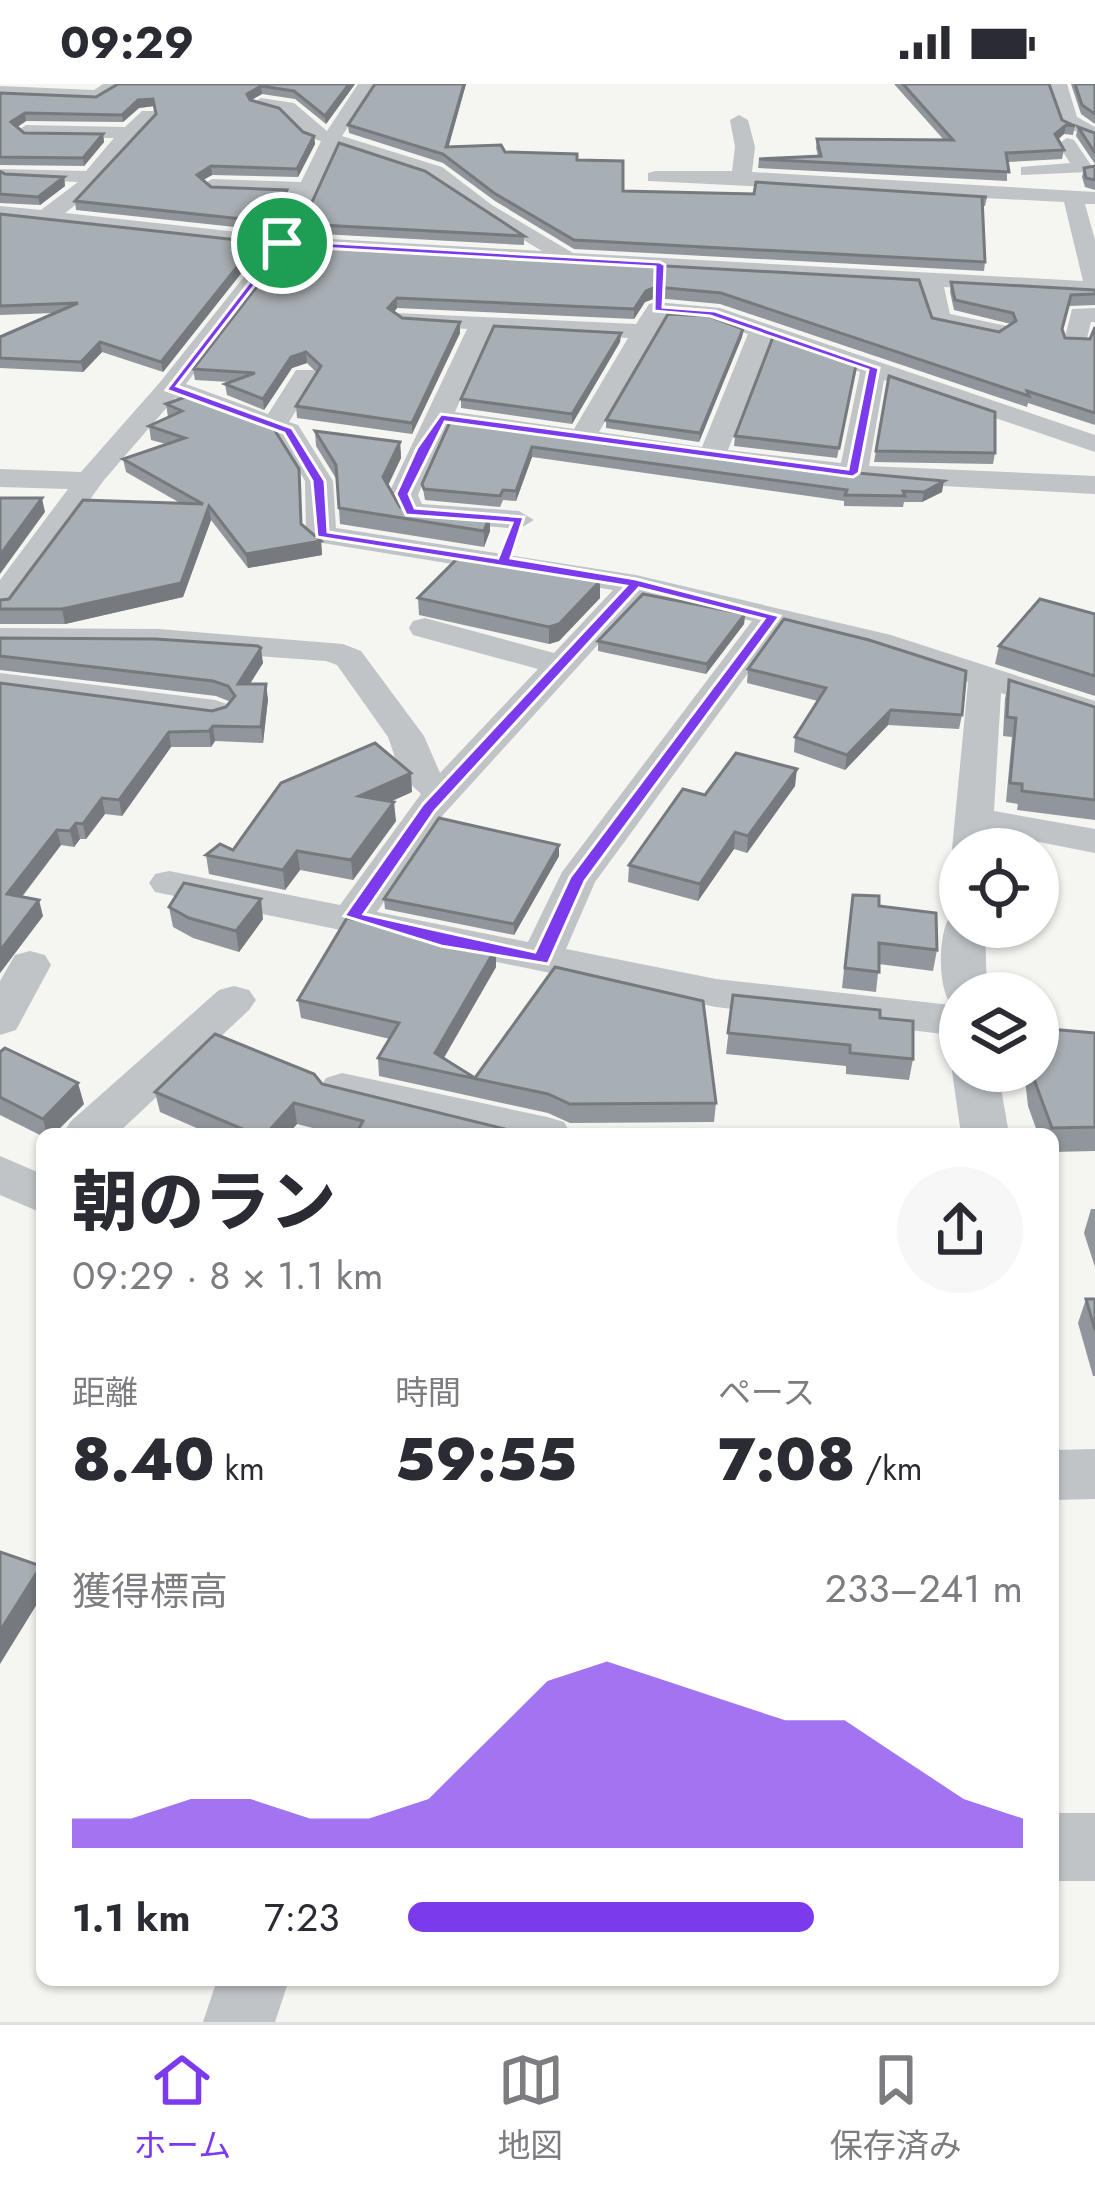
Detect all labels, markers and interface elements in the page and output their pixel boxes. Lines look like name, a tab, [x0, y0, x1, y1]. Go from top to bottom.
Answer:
text: 09:29	[60, 10, 194, 75]
pin	[231, 192, 333, 294]
icon: arrive	[249, 210, 315, 276]
map controls	[939, 828, 1059, 1092]
button: locate	[939, 828, 1059, 948]
button: layers	[939, 972, 1059, 1092]
text: 朝のラン	[72, 1154, 336, 1250]
button: share	[897, 1167, 1023, 1293]
text: 09:29 · 8 × 1.1 km	[72, 1247, 383, 1304]
text: 距離	[72, 1369, 138, 1416]
text: 時間	[395, 1369, 461, 1416]
text: ペース	[718, 1369, 815, 1416]
text: 8.40	[72, 1416, 215, 1503]
text: 59:55	[395, 1416, 577, 1503]
text: 7:08	[718, 1416, 855, 1503]
text: km	[215, 1445, 265, 1492]
text: /km	[855, 1445, 922, 1492]
text: 233–241 m	[825, 1560, 1023, 1617]
text: 獲得標高	[72, 1563, 228, 1620]
text: 1.1 km	[72, 1889, 190, 1946]
text: 7:23	[264, 1889, 340, 1946]
tab: ホーム	[133, 2047, 231, 2169]
tab: 地図	[498, 2047, 564, 2169]
tab: 保存済み	[830, 2047, 962, 2169]

